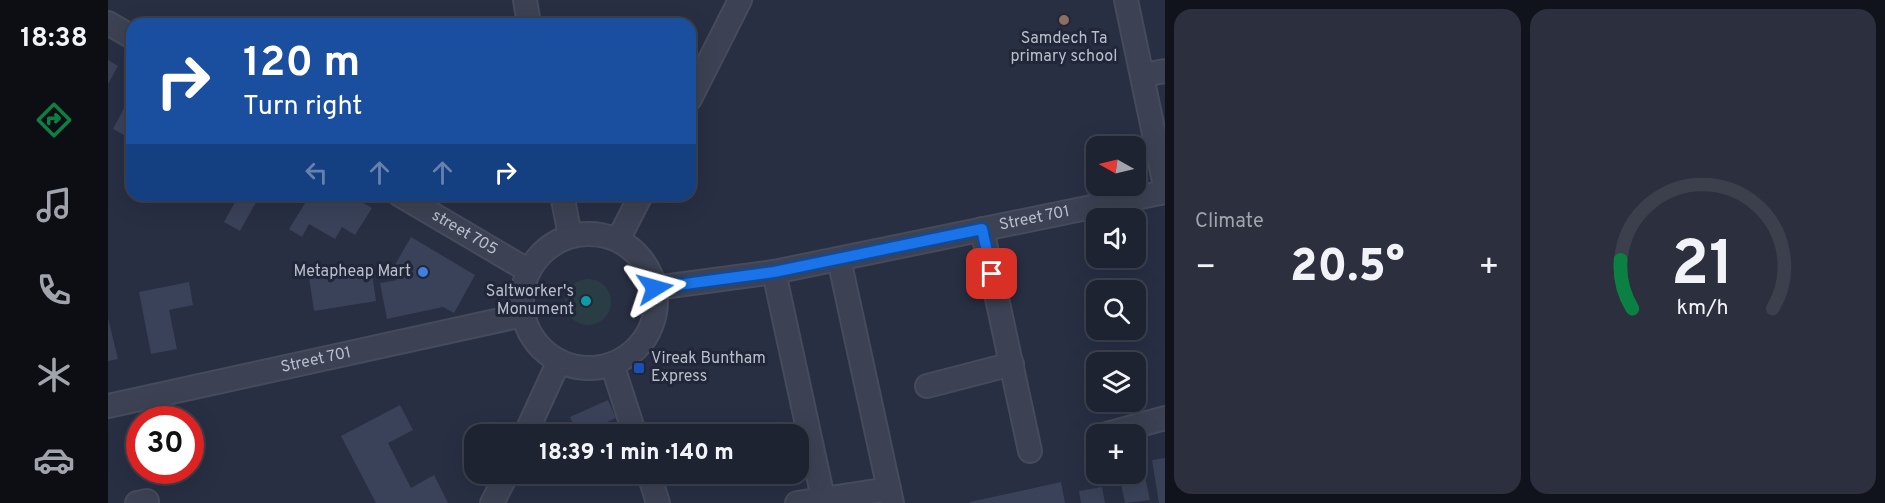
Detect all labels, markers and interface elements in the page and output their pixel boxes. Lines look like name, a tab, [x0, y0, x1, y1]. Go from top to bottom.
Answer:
marker: Samdech Ta primary school	[1057, 13, 1071, 27]
text: 18:38	[20, 22, 88, 56]
place label: Samdech Ta primary school	[1011, 29, 1117, 67]
text: 120 m	[243, 38, 360, 91]
icon: right	[144, 42, 222, 120]
text: Turn right	[243, 90, 362, 124]
icon: directions	[33, 99, 75, 141]
north arrow	[1086, 136, 1146, 196]
map controls	[1086, 136, 1146, 484]
icon: left	[300, 156, 333, 189]
icon: ahead	[363, 156, 396, 189]
icon: ahead	[426, 156, 459, 189]
icon: right	[489, 156, 522, 189]
icon: music	[33, 184, 75, 226]
street label: Street 701	[998, 202, 1071, 236]
street label: street 705	[428, 206, 501, 260]
button: sound	[1086, 208, 1146, 268]
text: Climate	[1195, 209, 1264, 235]
text: 21	[1671, 228, 1734, 307]
text: 20.5°	[1290, 240, 1405, 297]
pin	[966, 248, 1017, 299]
text: −	[1195, 248, 1216, 290]
text: +	[1478, 248, 1500, 290]
position arrow	[623, 256, 687, 320]
icon: arrive	[975, 257, 1008, 290]
place label: Metapheap Mart	[293, 262, 411, 282]
marker: Metapheap Mart	[416, 265, 430, 279]
icon: phone	[33, 269, 75, 311]
button: search	[1086, 280, 1146, 340]
place label: Saltworker's Monument	[486, 282, 574, 320]
marker: Saltworker's Monument	[579, 294, 593, 308]
text: km/h	[1677, 295, 1729, 322]
street label: Street 701	[279, 343, 353, 378]
place label: Vireak Buntham Express	[651, 349, 766, 387]
button: layers	[1086, 352, 1146, 412]
icon: climate	[33, 354, 75, 396]
marker: Vireak Buntham Express	[632, 361, 646, 375]
speed limit sign: 30	[126, 406, 204, 484]
button: +	[1086, 424, 1146, 484]
icon: car	[33, 439, 75, 481]
text: 18:39 · 1 min · 140 m	[539, 440, 734, 467]

